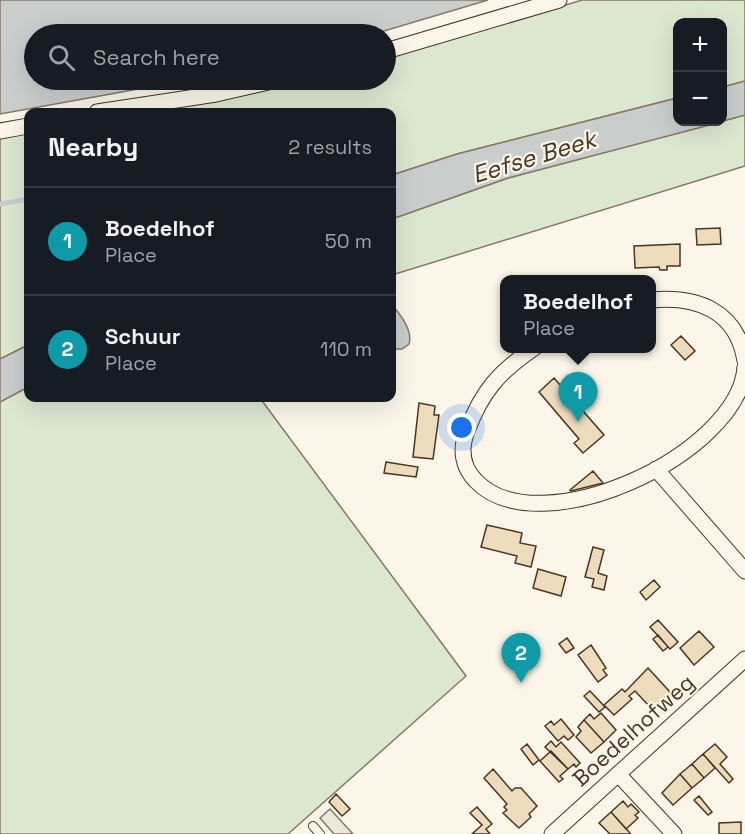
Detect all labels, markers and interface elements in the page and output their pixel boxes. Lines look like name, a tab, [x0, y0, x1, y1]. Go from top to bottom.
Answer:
map controls	[673, 18, 727, 126]
button: +	[673, 18, 727, 72]
search box	[24, 24, 396, 90]
icon: search	[45, 41, 78, 74]
text: Search here	[93, 43, 220, 71]
button: −	[673, 72, 727, 126]
water label: Eefse Beek	[468, 122, 602, 190]
text: Nearby	[48, 130, 138, 164]
text: 2 results	[288, 134, 372, 160]
text: Boedelhof	[105, 214, 215, 242]
text: 1	[63, 228, 72, 254]
text: 50 m	[325, 228, 372, 254]
text: Place	[105, 242, 157, 268]
popup	[500, 275, 656, 353]
text: Boedelhof	[523, 287, 633, 315]
text: Place	[523, 315, 575, 341]
text: Schuur	[105, 322, 180, 350]
text: 2	[62, 336, 73, 362]
text: 110 m	[320, 336, 372, 362]
text: Place	[105, 350, 157, 376]
pin: 1	[558, 372, 598, 422]
your location	[447, 413, 476, 442]
pin: 2	[502, 634, 540, 683]
street label: Boedelhofweg	[566, 668, 700, 792]

